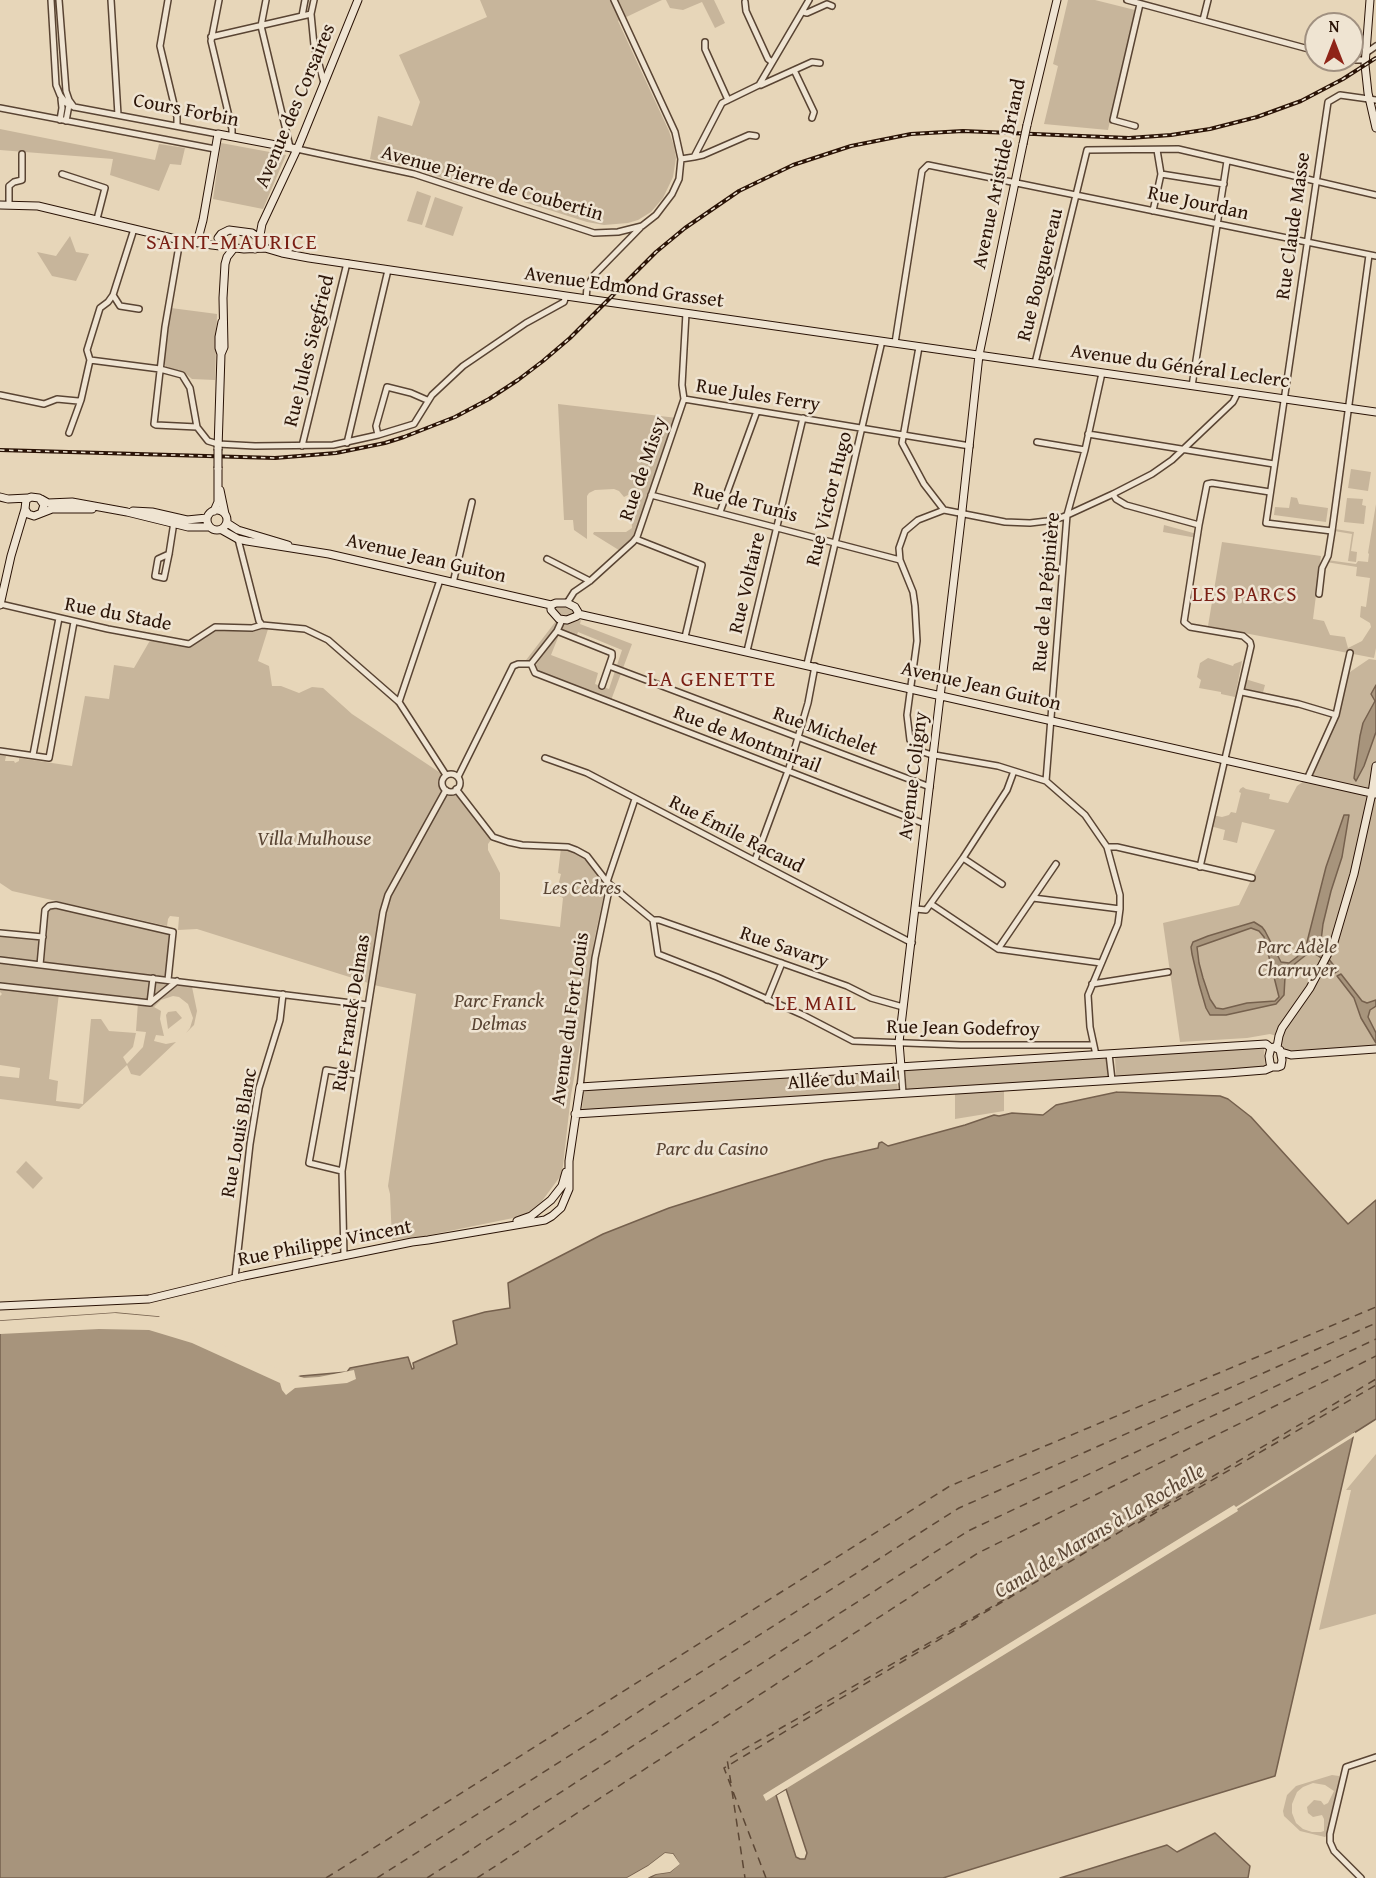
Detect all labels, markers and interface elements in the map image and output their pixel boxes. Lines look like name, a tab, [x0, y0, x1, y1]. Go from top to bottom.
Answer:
north arrow	[1304, 12, 1364, 72]
text: N	[1329, 14, 1339, 38]
street label: Avenue des Corsaires	[251, 20, 341, 192]
street label: Avenue Aristide Briand	[968, 77, 1032, 271]
street label: Cours Forbin	[131, 89, 241, 133]
street label: Avenue Pierre de Coubertin	[378, 141, 606, 227]
street label: Rue Claude Masse	[1272, 151, 1316, 301]
street label: Rue Jourdan	[1145, 182, 1251, 226]
street label: Rue Bouguereau	[1013, 206, 1069, 344]
district label: SAINT-MAURICE	[146, 230, 318, 256]
street label: Avenue Edmond Grasset	[523, 262, 725, 314]
street label: Rue Jules Siegfried	[280, 273, 340, 429]
street label: Avenue du Général Leclerc	[1069, 340, 1291, 394]
street label: Rue Jules Ferry	[694, 374, 822, 418]
street label: Rue de Missy	[615, 414, 673, 524]
street label: Rue Victor Hugo	[802, 429, 858, 569]
street label: Rue de Tunis	[690, 478, 800, 528]
street label: Rue de la Pépinière	[1028, 511, 1066, 673]
street label: Avenue Jean Guiton	[344, 529, 508, 589]
street label: Rue Voltaire	[725, 530, 771, 636]
district label: LES PARCS	[1192, 583, 1298, 609]
street label: Rue du Stade	[63, 593, 173, 637]
street label: Avenue Jean Guiton	[899, 657, 1063, 717]
district label: LA GENETTE	[647, 667, 777, 693]
street label: Rue de Montmirail	[670, 701, 824, 779]
street label: Rue Michelet	[770, 702, 880, 762]
street label: Avenue Coligny	[894, 710, 934, 842]
street label: Rue Émile Racaud	[664, 791, 808, 879]
park label: Villa Mulhouse	[257, 828, 371, 852]
park label: Les Cèdres	[543, 877, 621, 901]
street label: Rue Savary	[736, 922, 832, 974]
street label: Avenue du Fort Louis	[547, 931, 595, 1107]
street label: Rue Franck Delmas	[328, 933, 376, 1093]
park label: Parc Adèle Charruyer	[1257, 936, 1337, 983]
park label: Parc Franck Delmas	[454, 990, 544, 1037]
district label: LE MAIL	[775, 992, 857, 1018]
street label: Rue Jean Godefroy	[886, 1016, 1040, 1042]
street label: Allée du Mail	[787, 1064, 897, 1096]
street label: Rue Louis Blanc	[217, 1066, 263, 1200]
park label: Parc du Casino	[656, 1138, 768, 1162]
street label: Rue Philippe Vincent	[236, 1215, 414, 1273]
water label: Canal de Marans à La Rochelle	[990, 1459, 1210, 1605]

